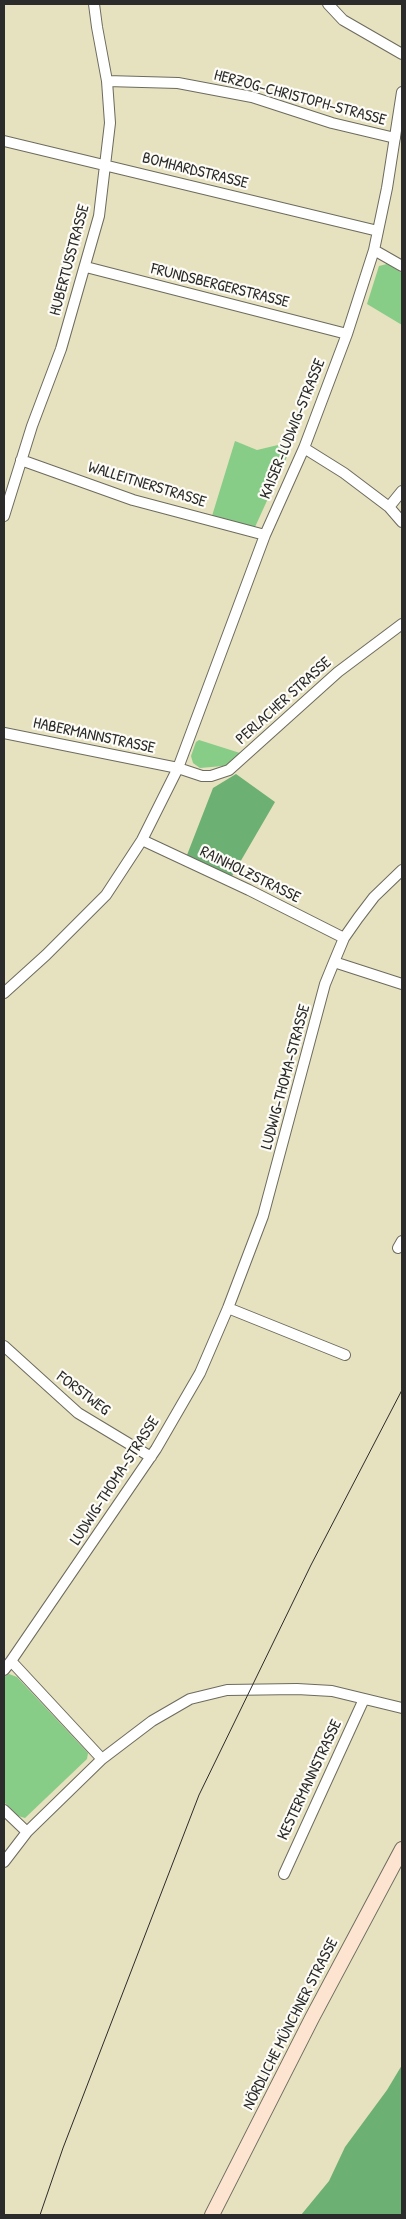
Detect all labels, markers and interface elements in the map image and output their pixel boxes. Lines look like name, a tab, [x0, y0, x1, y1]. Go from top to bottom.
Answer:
street label: HERZOG-CHRISTOPH-STRASSE	[212, 66, 388, 130]
street label: BOMHARDSTRASSE	[140, 149, 250, 193]
street label: HUBERTUSSTRASSE	[46, 202, 94, 318]
street label: FRUNDSBERGERSTRASSE	[149, 260, 291, 312]
street label: KAISER-LUDWIG-STRASSE	[256, 356, 330, 502]
street label: WALLEITNERSTRASSE	[86, 458, 208, 512]
street label: PERLACHER STRASSE	[232, 653, 336, 749]
street label: HABERMANNSTRASSE	[31, 714, 157, 758]
street label: RAINHOLZSTRASSE	[197, 842, 303, 908]
street label: LUDWIG-THOMA-STRASSE	[257, 1002, 315, 1152]
street label: FORSTWEG	[53, 1368, 113, 1420]
street label: LUDWIG-THOMA-STRASSE	[66, 1413, 164, 1549]
street label: KESTERMANNSTRASSE	[274, 1717, 346, 1843]
street label: NÖRDLICHE MÜNCHNER STRASSE	[239, 1935, 343, 2113]

